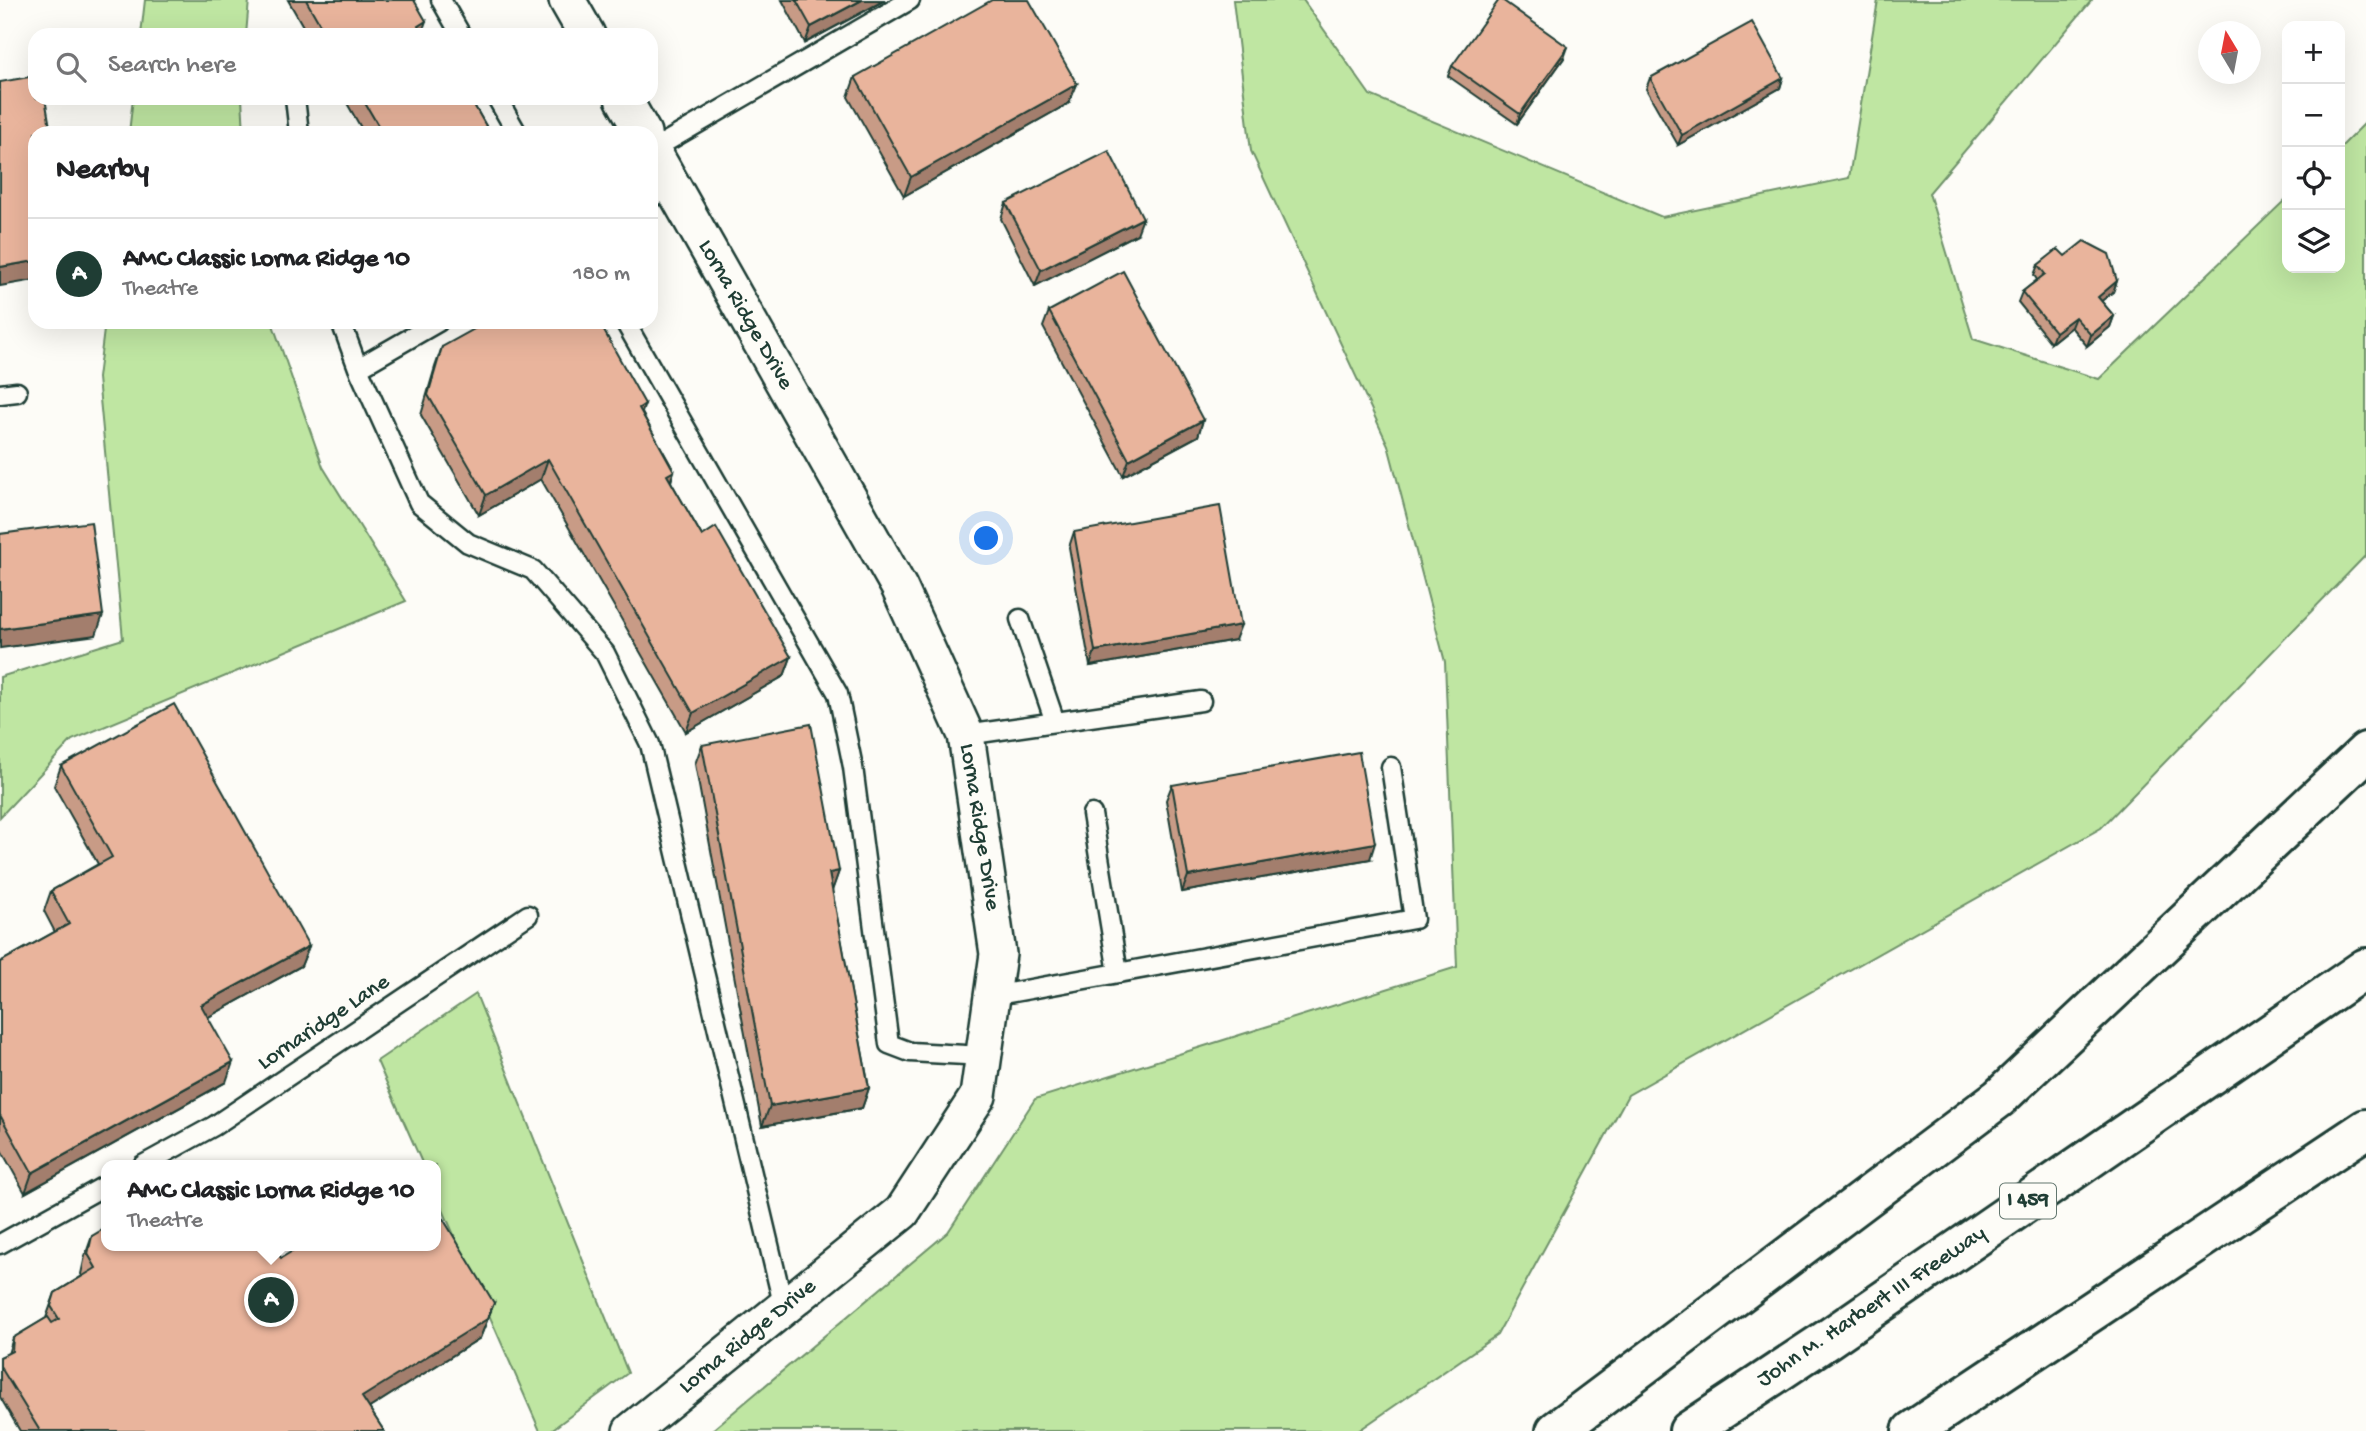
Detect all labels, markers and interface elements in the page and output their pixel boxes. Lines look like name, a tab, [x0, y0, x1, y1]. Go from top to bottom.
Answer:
north arrow	[2198, 21, 2261, 84]
map controls	[2282, 21, 2345, 273]
button: +	[2282, 21, 2345, 84]
search box	[28, 28, 658, 105]
icon: search	[52, 48, 90, 86]
text: Search here	[108, 51, 236, 82]
button: −	[2282, 84, 2345, 147]
button: locate	[2282, 147, 2345, 210]
text: Nearby	[56, 154, 149, 189]
button: layers	[2282, 210, 2345, 273]
street label: Lorna Ridge Drive	[691, 235, 799, 396]
text: AMC Classic Lorna Ridge 10	[123, 245, 410, 276]
text: A	[72, 261, 86, 288]
text: 180 m	[573, 261, 630, 288]
text: Theatre	[123, 276, 198, 303]
your location	[969, 521, 1003, 555]
street label: Lorna Ridge Drive	[952, 742, 1006, 914]
street label: Lornaridge Lane	[253, 968, 396, 1077]
popup	[101, 1160, 441, 1251]
text: AMC Classic Lorna Ridge 10	[128, 1177, 414, 1208]
road number: I 459	[2000, 1184, 2056, 1218]
text: Theatre	[128, 1208, 203, 1235]
street label: John M. Harbert III Freeway	[1752, 1220, 1992, 1394]
street label: Lorna Ridge Drive	[674, 1273, 823, 1401]
pin: A	[248, 1274, 294, 1326]

